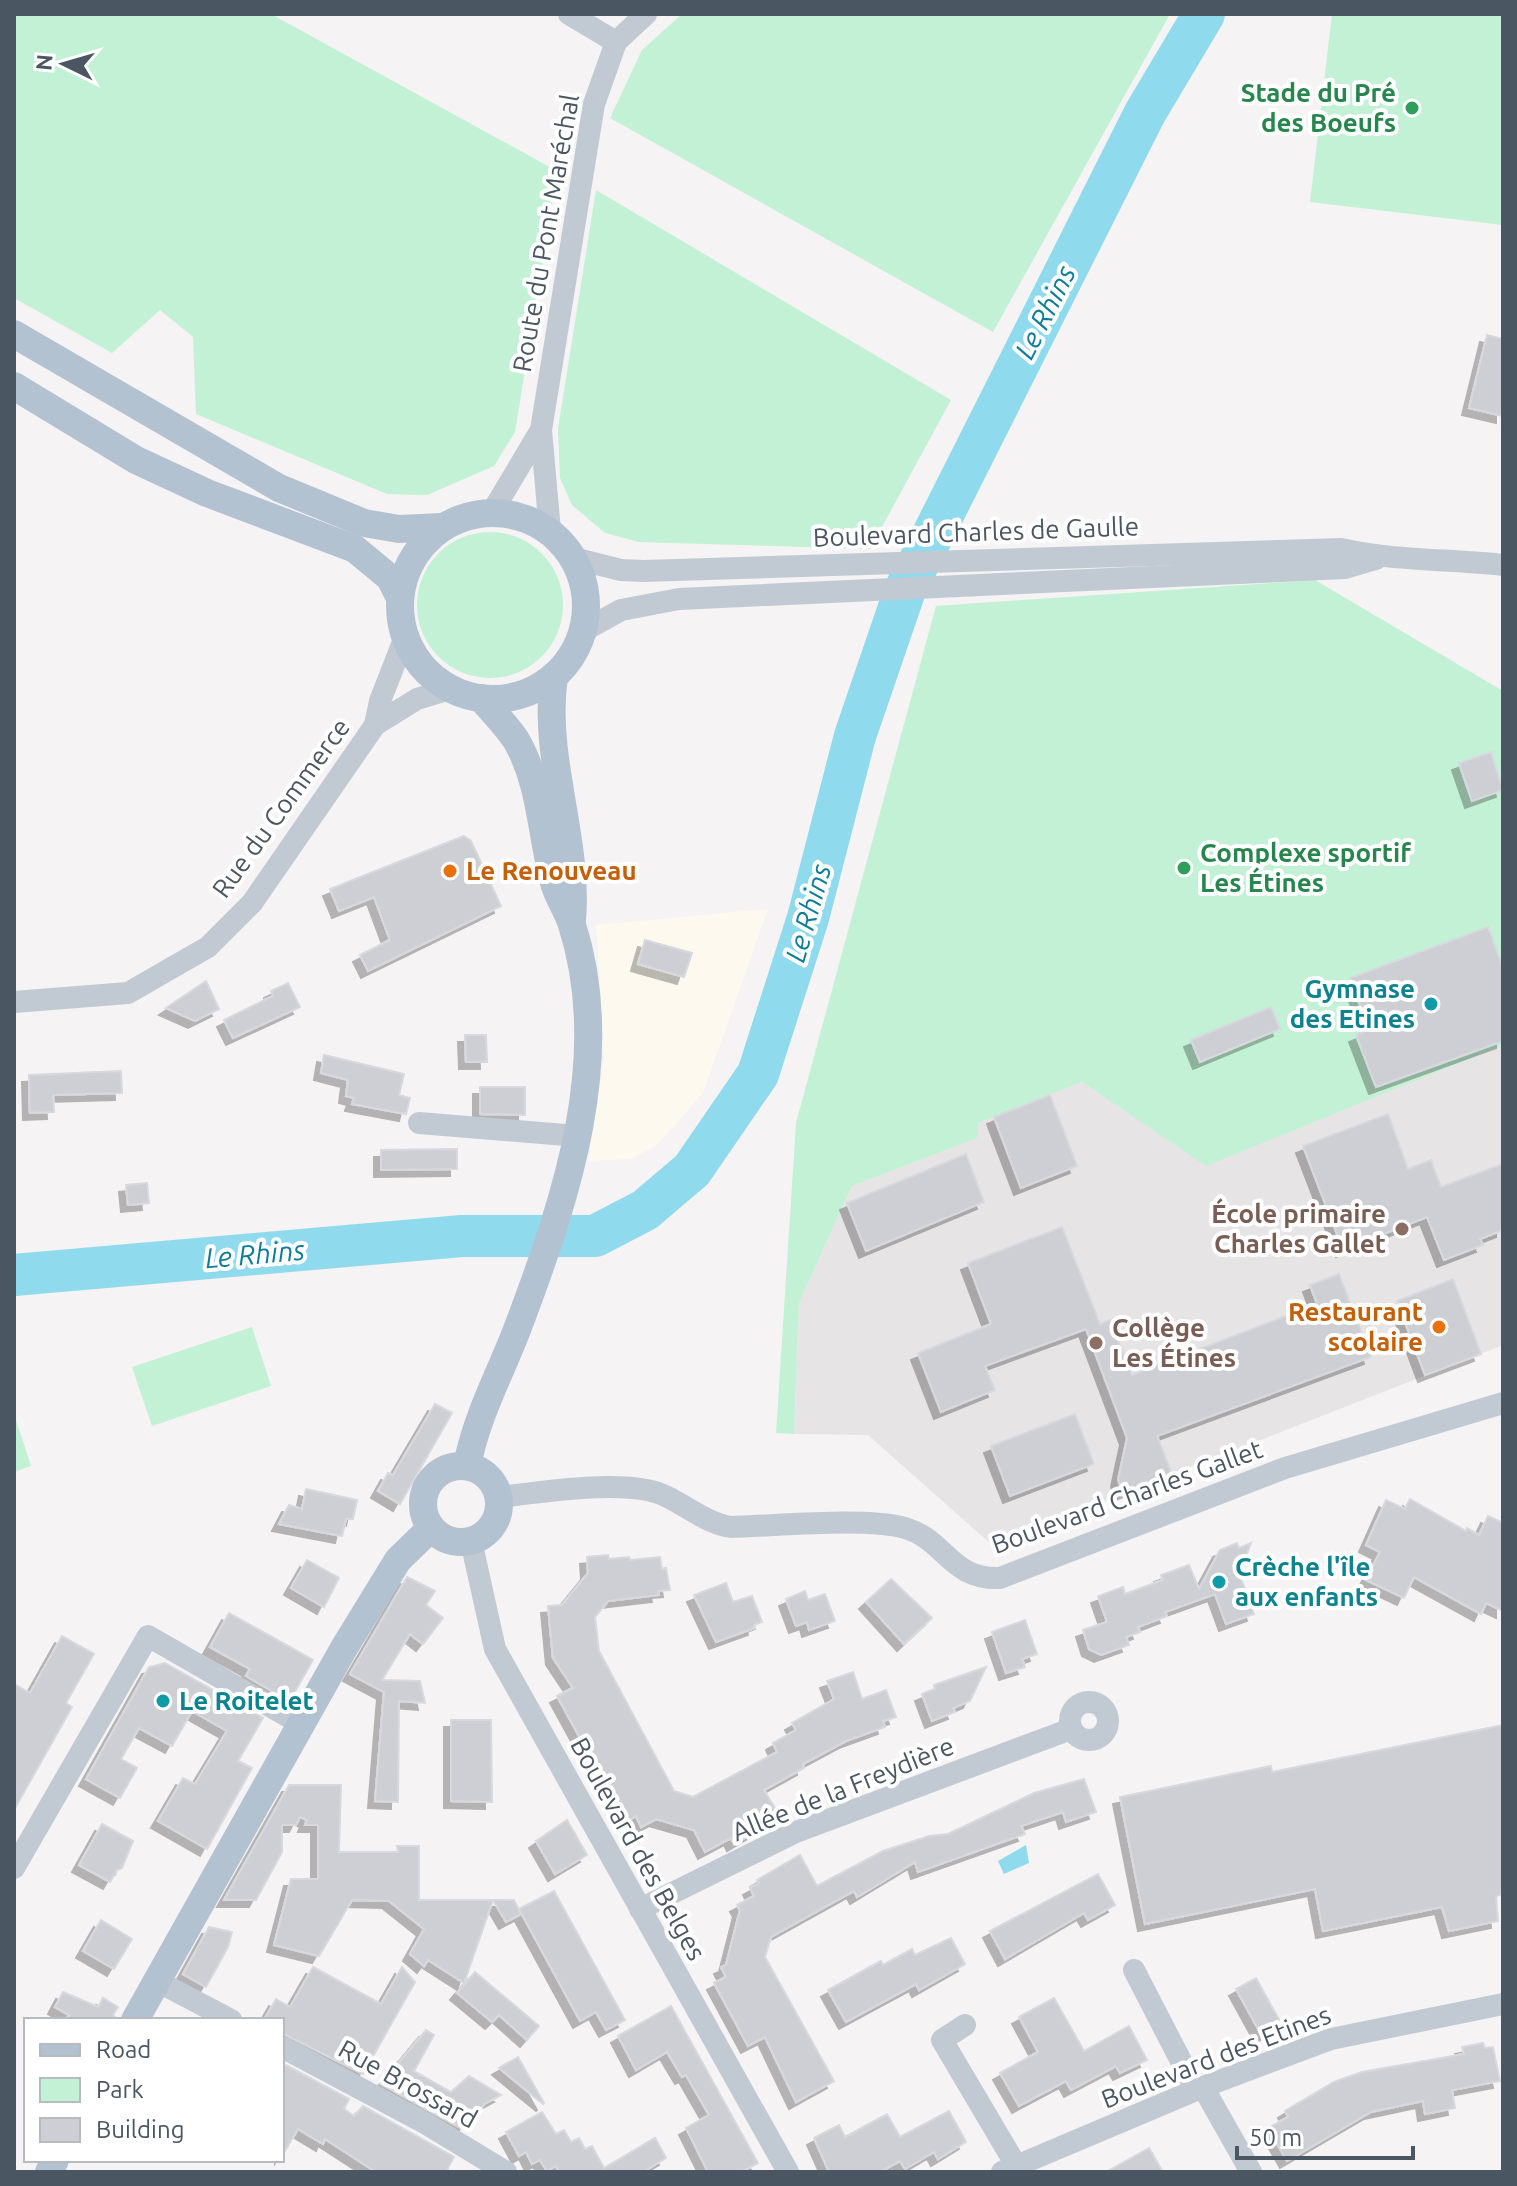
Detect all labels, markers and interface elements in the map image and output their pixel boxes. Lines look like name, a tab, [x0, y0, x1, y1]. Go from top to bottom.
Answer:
north arrow	[24, 24, 104, 104]
text: N	[30, 53, 57, 71]
place label: Stade du Pré des Boeufs	[1241, 78, 1396, 137]
street label: Route du Pont Maréchal	[507, 92, 584, 374]
marker: Stade du Pré des Boeufs	[1403, 99, 1421, 117]
water label: Le Rhins	[1008, 260, 1081, 363]
street label: Boulevard Charles de Gaulle	[813, 511, 1139, 552]
street label: Rue du Commerce	[206, 713, 355, 903]
place label: Complexe sportif Les Étines	[1200, 838, 1411, 897]
place label: Le Renouveau	[466, 856, 637, 885]
marker: Complexe sportif Les Étines	[1175, 859, 1193, 877]
water label: Le Rhins	[779, 860, 836, 965]
marker: Le Renouveau	[441, 862, 459, 880]
place label: Gymnase des Etines	[1290, 974, 1415, 1033]
marker: Gymnase des Etines	[1422, 995, 1440, 1013]
place label: École primaire Charles Gallet	[1211, 1198, 1386, 1258]
marker: École primaire Charles Gallet	[1393, 1220, 1411, 1238]
water label: Le Rhins	[204, 1234, 307, 1273]
place label: Restaurant scolaire	[1288, 1297, 1423, 1356]
place label: Collège Les Étines	[1112, 1313, 1236, 1372]
marker: Restaurant scolaire	[1430, 1318, 1448, 1336]
marker: Collège Les Étines	[1087, 1334, 1105, 1352]
street label: Boulevard Charles Gallet	[988, 1434, 1266, 1559]
place label: Crèche l'île aux enfants	[1235, 1552, 1378, 1611]
marker: Crèche l'île aux enfants	[1210, 1573, 1228, 1591]
place label: Le Roitelet	[179, 1686, 314, 1715]
marker: Le Roitelet	[154, 1692, 172, 1710]
street label: Allée de la Freydière	[728, 1731, 958, 1846]
street label: Boulevard des Belges	[565, 1732, 712, 1965]
street label: Boulevard des Etines	[1097, 1999, 1335, 2114]
legend	[24, 2018, 284, 2162]
street label: Rue Brossard	[334, 2034, 483, 2134]
text: Road	[96, 2036, 151, 2063]
text: Park	[96, 2076, 144, 2103]
scale bar	[1237, 2110, 1413, 2160]
text: Building	[96, 2116, 184, 2143]
text: 50 m	[1249, 2124, 1302, 2151]

